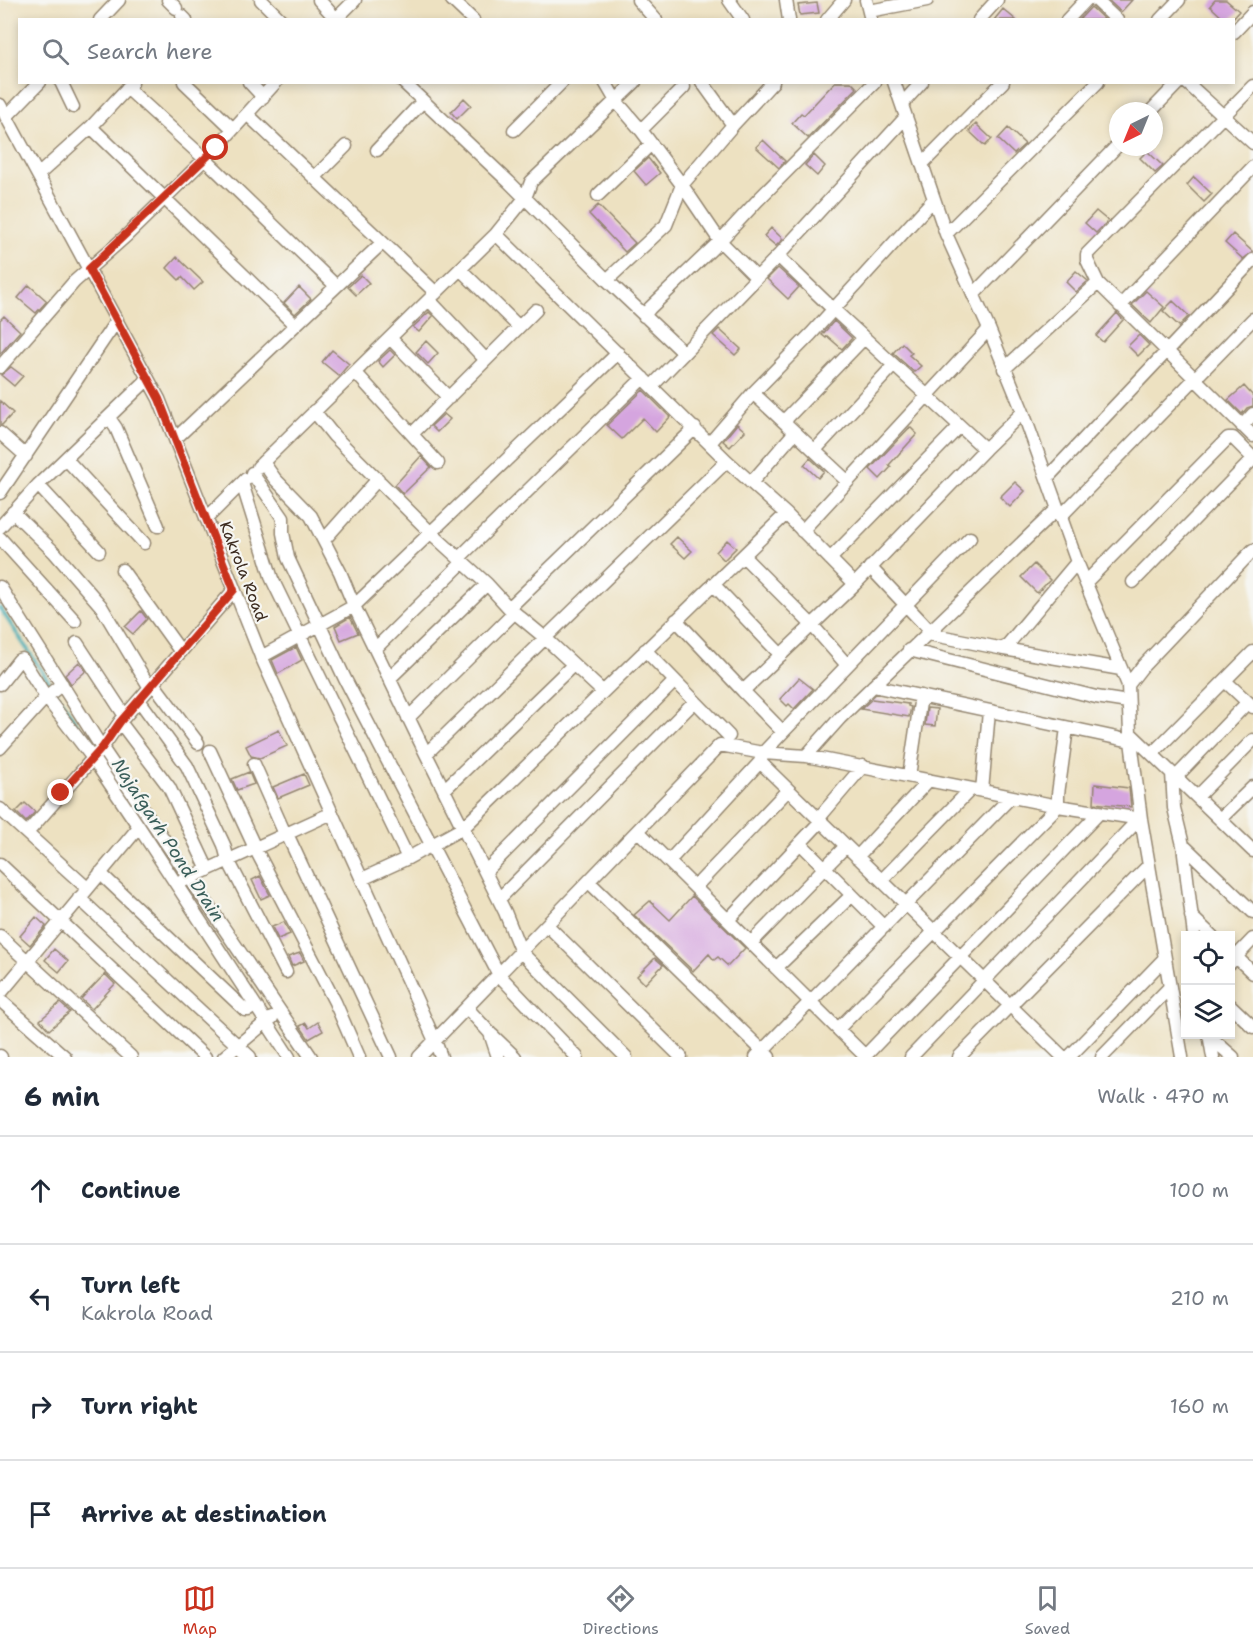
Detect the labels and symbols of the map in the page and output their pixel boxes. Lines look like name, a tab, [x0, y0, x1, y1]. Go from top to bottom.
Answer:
north arrow	[1109, 102, 1163, 156]
route start	[202, 134, 228, 160]
street label: Kakrola Road	[215, 518, 272, 624]
water label: Najafgarh Pond Drain	[106, 754, 230, 926]
route end	[47, 779, 73, 805]

